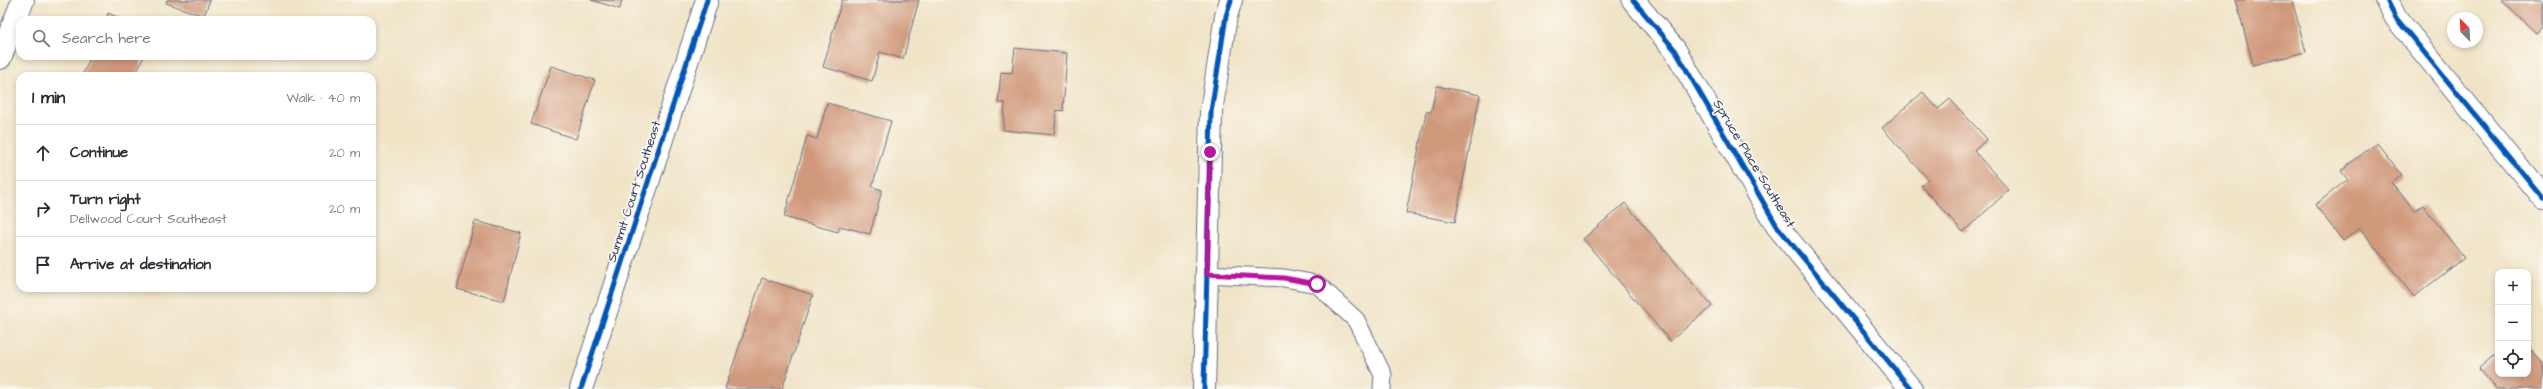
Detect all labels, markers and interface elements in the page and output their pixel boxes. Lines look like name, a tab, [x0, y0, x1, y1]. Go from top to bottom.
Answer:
north arrow	[2447, 12, 2483, 48]
search box	[16, 16, 376, 60]
icon: search	[30, 27, 52, 49]
text: Search here	[62, 28, 151, 49]
text: 1 min	[32, 86, 65, 110]
text: Walk · 40 m	[287, 89, 360, 107]
street label: Spruce Place Southeast	[1709, 96, 1800, 232]
street label: Summit Court Southeast	[603, 118, 666, 264]
icon: ahead	[32, 142, 54, 164]
text: Continue	[70, 142, 128, 163]
route end	[1201, 143, 1219, 161]
text: 20 m	[329, 144, 360, 162]
text: Turn right	[70, 189, 141, 210]
icon: right	[32, 198, 54, 220]
text: 20 m	[329, 200, 360, 218]
text: Dellwood Court Southeast	[70, 210, 227, 228]
icon: arrive	[32, 254, 54, 276]
text: Arrive at destination	[70, 254, 211, 275]
map controls	[2495, 269, 2531, 377]
button: +	[2495, 269, 2531, 305]
route start	[1308, 275, 1326, 293]
button: −	[2495, 305, 2531, 341]
button: locate	[2495, 341, 2531, 377]

